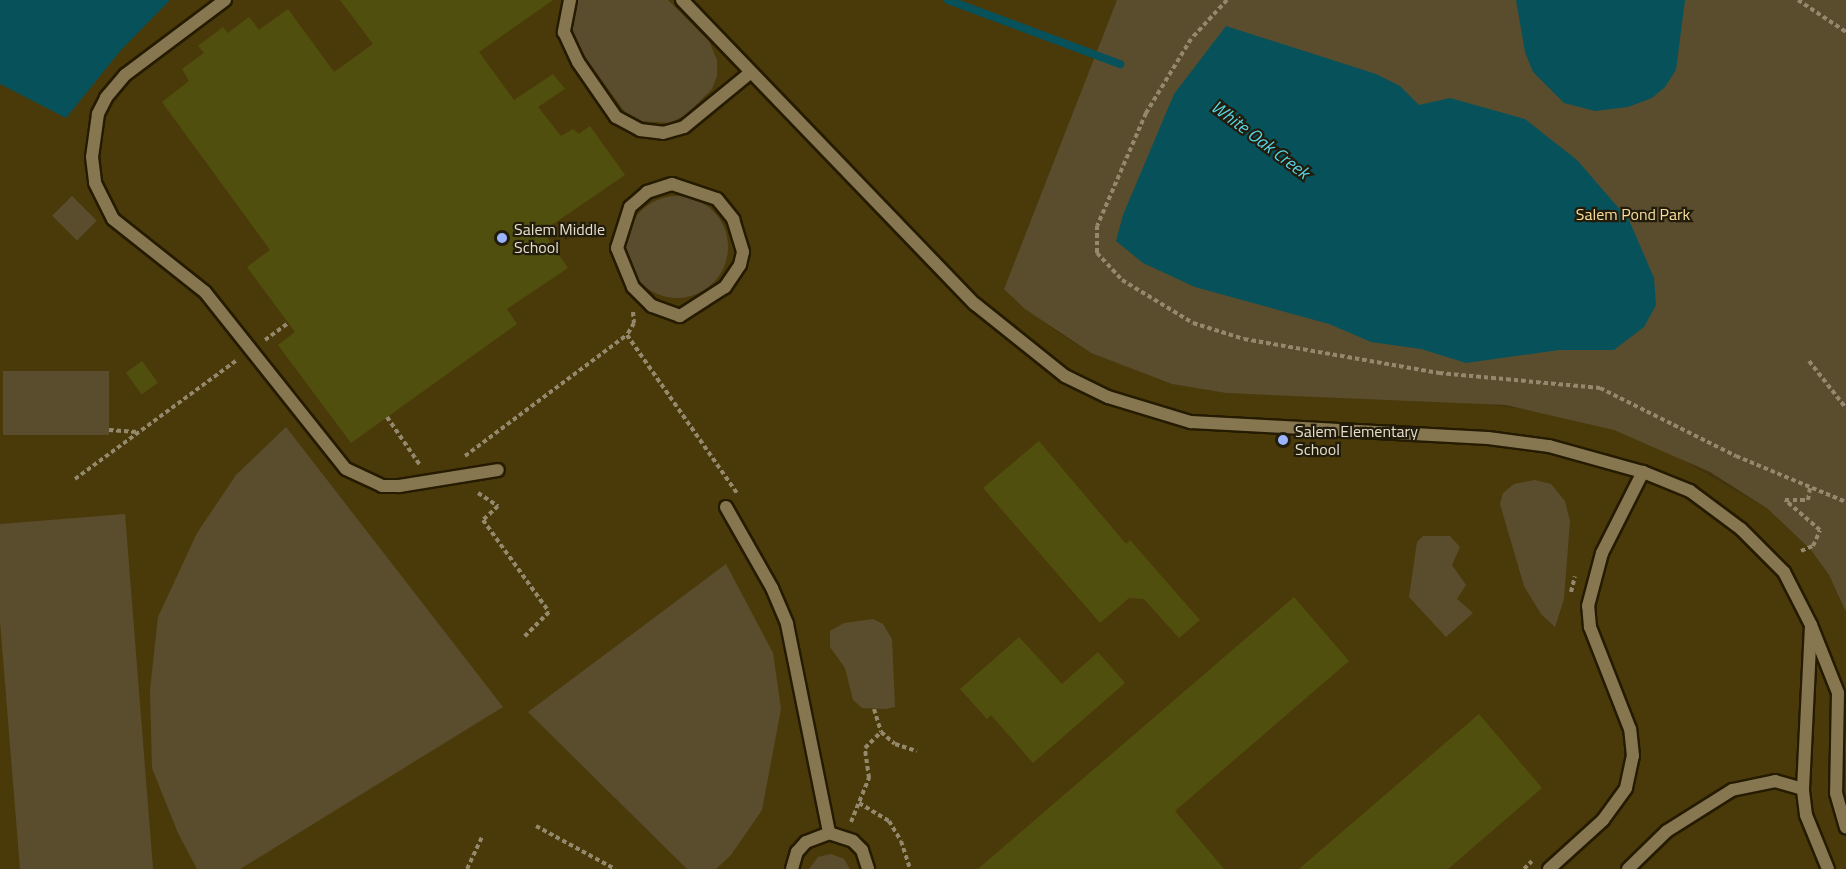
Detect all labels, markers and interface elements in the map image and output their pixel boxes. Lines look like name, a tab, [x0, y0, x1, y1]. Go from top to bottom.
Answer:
water label: White Oak Creek	[1207, 96, 1313, 184]
park label: Salem Pond Park	[1576, 204, 1690, 224]
place label: Salem Middle School	[514, 219, 605, 257]
marker: Salem Middle School	[495, 231, 509, 245]
place label: Salem Elementary School	[1295, 421, 1418, 459]
marker: Salem Elementary School	[1276, 433, 1290, 447]

